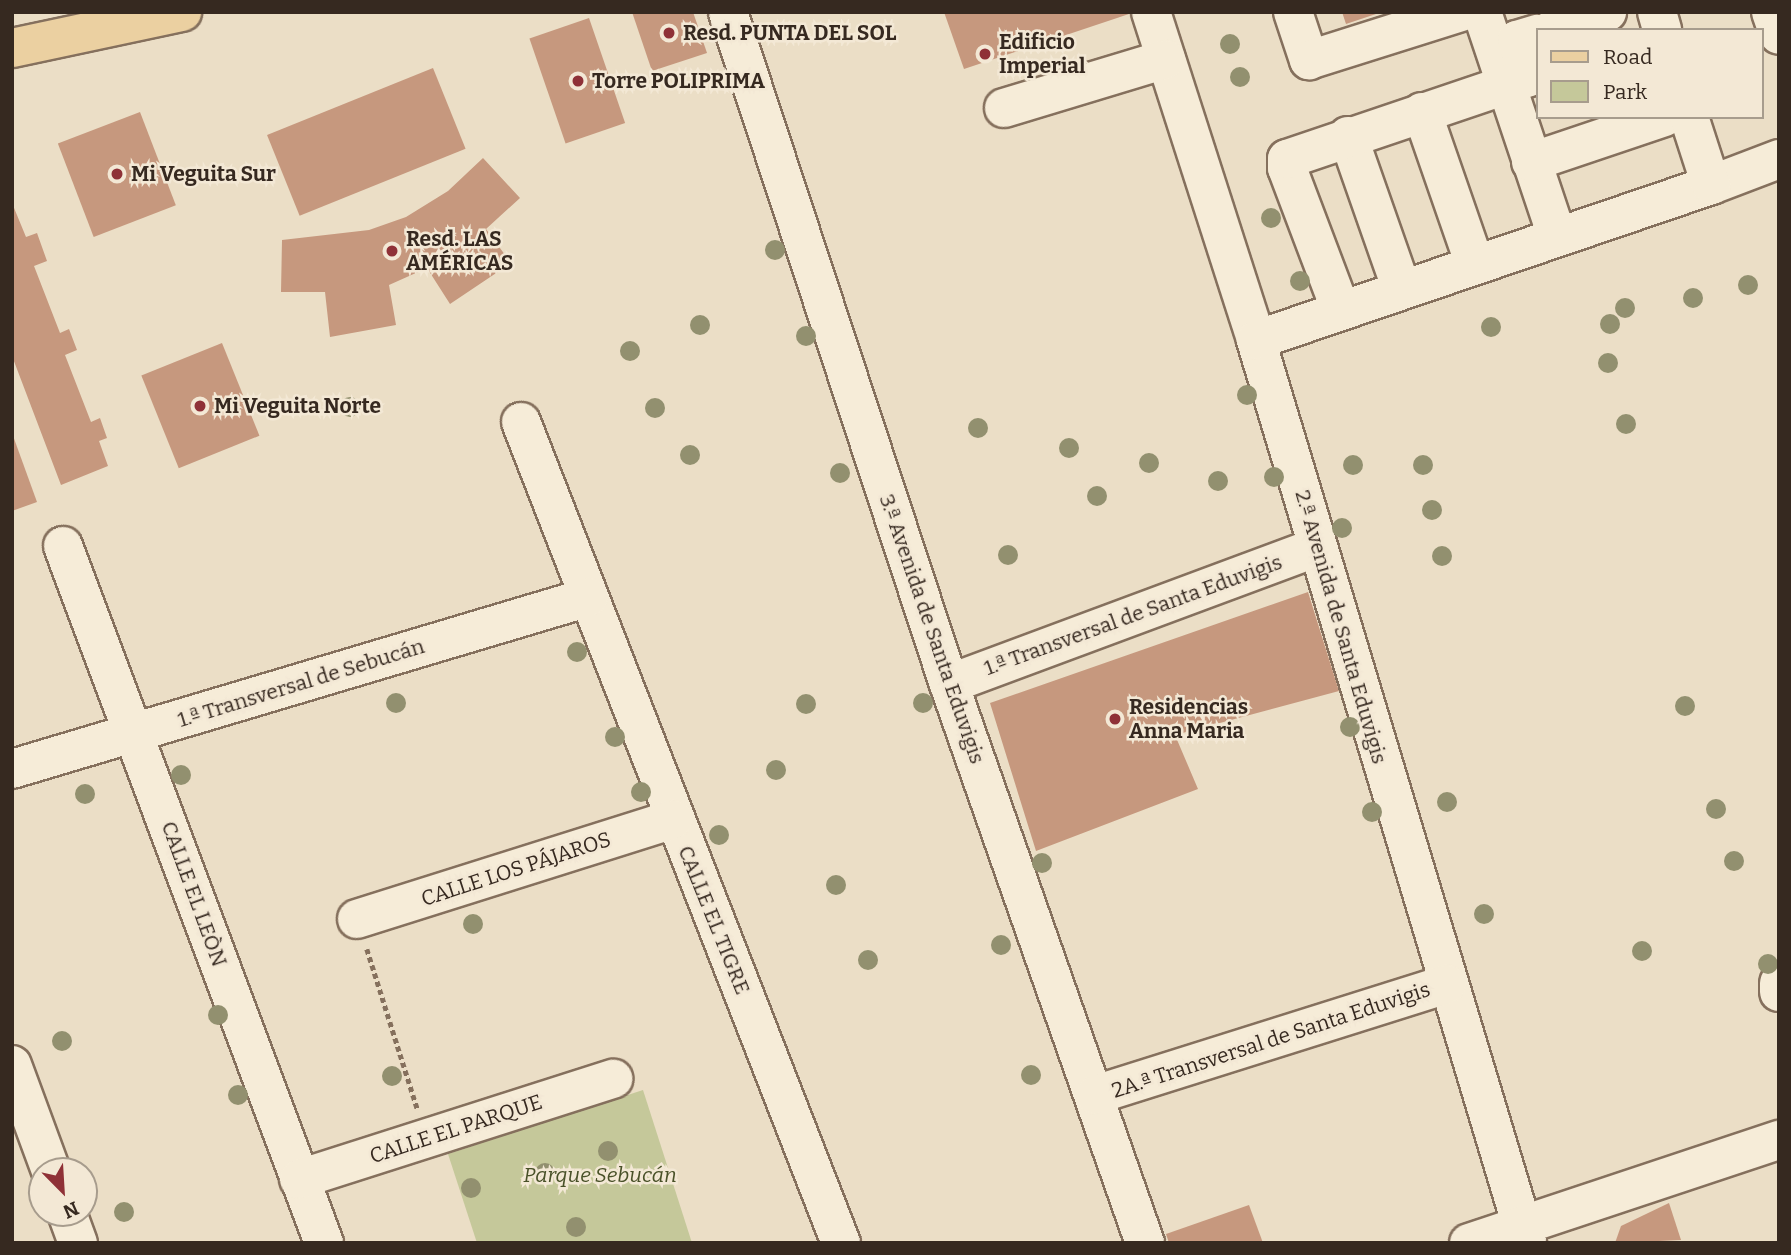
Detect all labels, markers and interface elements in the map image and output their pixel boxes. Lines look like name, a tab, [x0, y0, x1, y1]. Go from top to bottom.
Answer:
place label: Resd. PUNTA DEL SOL	[683, 20, 897, 46]
marker: Resd. PUNTA DEL SOL	[661, 25, 677, 41]
legend	[1536, 28, 1763, 119]
place label: Edificio Imperial	[999, 29, 1085, 79]
text: Road	[1603, 44, 1652, 70]
marker: Edificio Imperial	[977, 46, 993, 62]
place label: Torre POLIPRIMA	[592, 68, 765, 94]
marker: Torre POLIPRIMA	[570, 73, 586, 89]
text: Park	[1603, 79, 1647, 105]
place label: Mi Veguita Sur	[131, 161, 276, 187]
marker: Mi Veguita Sur	[109, 166, 125, 182]
place label: Resd. LAS AMÉRICAS	[406, 226, 513, 276]
marker: Resd. LAS AMÉRICAS	[384, 243, 400, 259]
place label: Mi Veguita Norte	[214, 393, 381, 419]
marker: Mi Veguita Norte	[192, 398, 208, 414]
street label: 2.ª Avenida de Santa Eduvigis	[1290, 487, 1392, 767]
street label: 3.ª Avenida de Santa Eduvigis	[874, 491, 990, 767]
street label: 1.ª Transversal de Santa Eduvigis	[981, 549, 1285, 681]
street label: 1.ª Transversal de Sebucán	[175, 633, 427, 733]
place label: Residencias Anna Maria	[1129, 694, 1248, 744]
marker: Residencias Anna Maria	[1107, 711, 1123, 727]
street label: CALLE EL LEÒN	[156, 818, 232, 970]
street label: CALLE LOS PÁJAROS	[418, 826, 614, 912]
street label: CALLE EL TIGRE	[673, 842, 755, 998]
street label: 2A.ª Transversal de Santa Eduvigis	[1109, 977, 1433, 1103]
street label: CALLE EL PARQUE	[367, 1089, 545, 1169]
north arrow	[28, 1157, 98, 1227]
park label: Parque Sebucán	[523, 1162, 677, 1188]
text: N	[60, 1196, 82, 1223]

